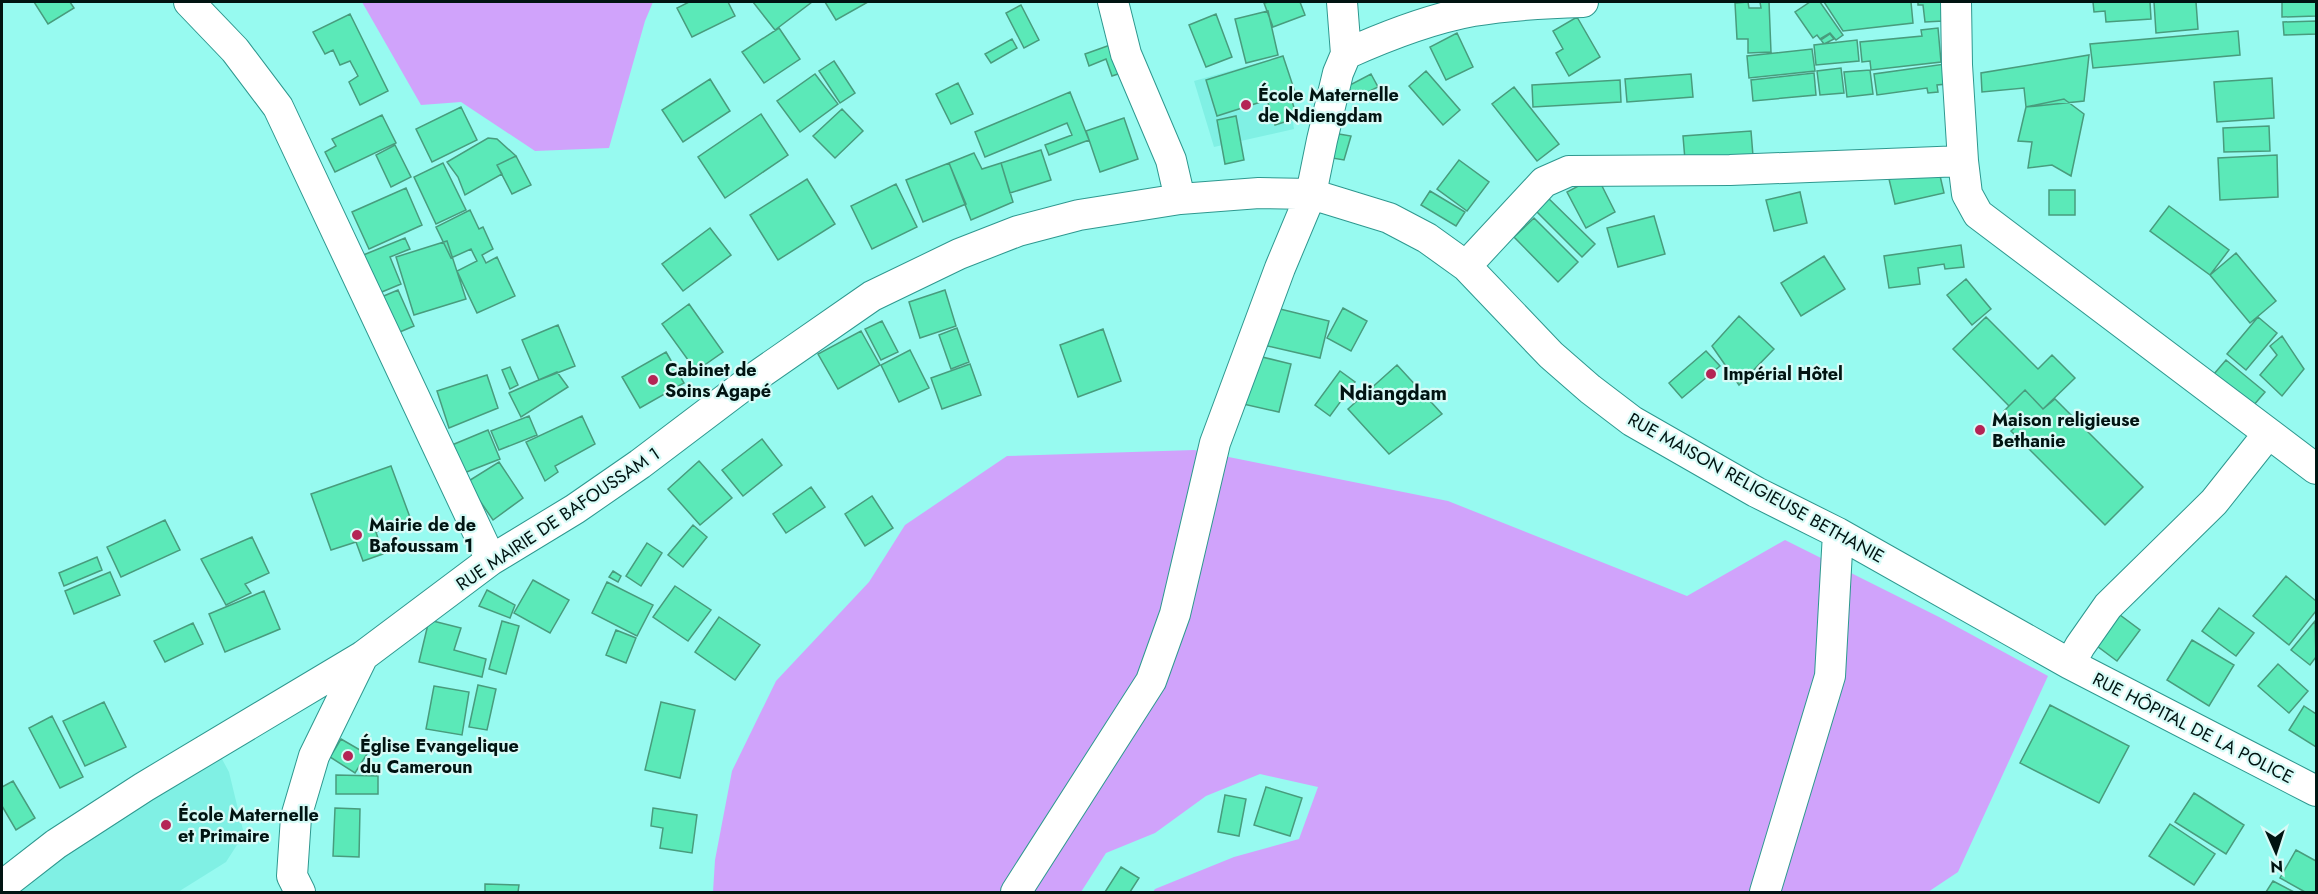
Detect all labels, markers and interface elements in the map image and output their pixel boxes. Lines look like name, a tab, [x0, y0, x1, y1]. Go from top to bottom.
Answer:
place label: École Maternelle de Ndiengdam	[1258, 82, 1399, 129]
marker: École Maternelle de Ndiengdam	[1239, 98, 1253, 112]
place label: Cabinet de Soins Agapé	[665, 357, 771, 404]
place label: Impérial Hôtel	[1723, 361, 1843, 387]
marker: Impérial Hôtel	[1704, 367, 1718, 381]
marker: Cabinet de Soins Agapé	[646, 373, 660, 387]
district label: Ndiangdam	[1339, 379, 1447, 408]
street label: RUE MAISON RELIGIEUSE BETHANIE	[1623, 406, 1889, 570]
place label: Maison religieuse Bethanie	[1992, 407, 2140, 454]
marker: Maison religieuse Bethanie	[1973, 423, 1987, 437]
street label: RUE MAIRIE DE BAFOUSSAM 1	[451, 441, 665, 597]
place label: Mairie de de Bafoussam 1	[369, 512, 476, 559]
marker: Mairie de de Bafoussam 1	[350, 528, 364, 542]
street label: RUE HÔPITAL DE LA POLICE	[2088, 666, 2298, 790]
place label: Église Evangelique du Cameroun	[360, 733, 519, 780]
marker: Église Evangelique du Cameroun	[341, 749, 355, 763]
place label: École Maternelle et Primaire	[178, 802, 319, 849]
marker: École Maternelle et Primaire	[159, 818, 173, 832]
north arrow	[2246, 822, 2306, 882]
text: N	[2270, 855, 2284, 878]

